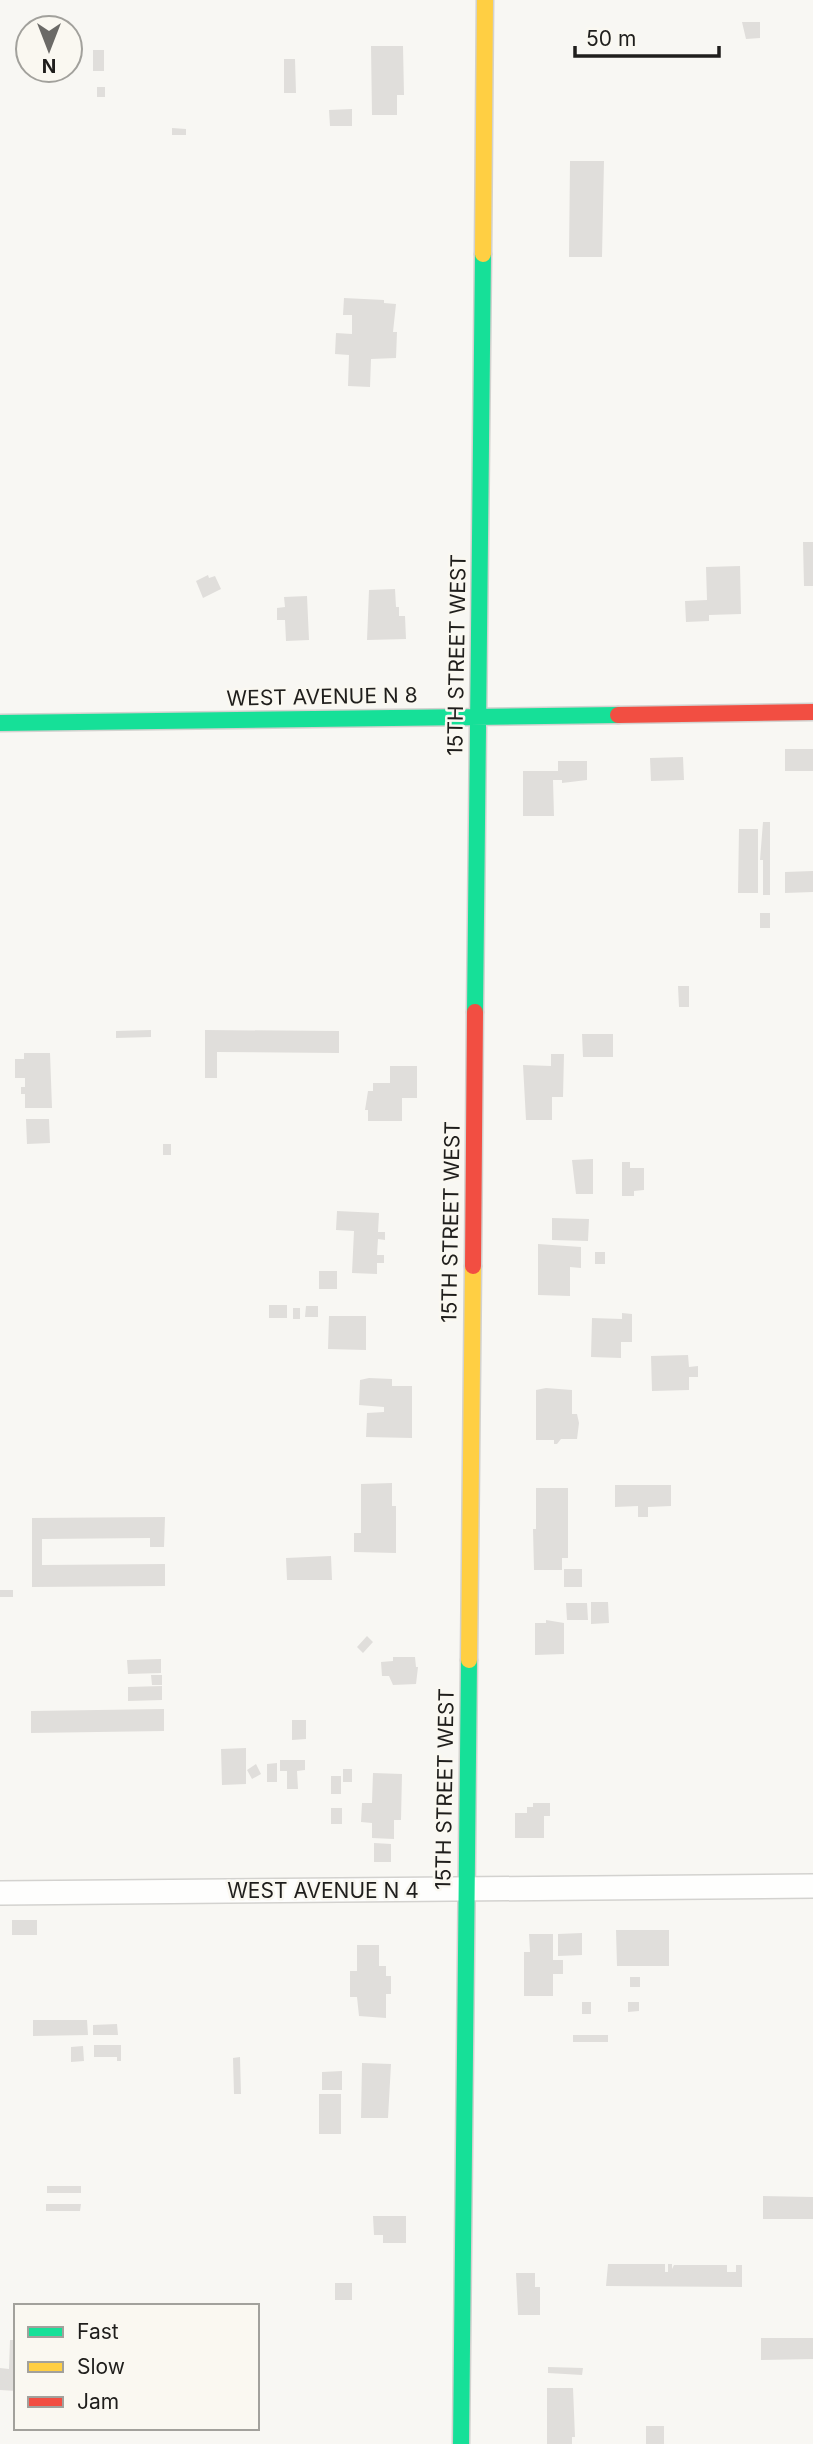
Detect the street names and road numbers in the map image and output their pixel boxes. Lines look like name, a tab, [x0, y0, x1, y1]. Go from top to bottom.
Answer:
street label: 15TH STREET WEST	[442, 554, 471, 756]
street label: WEST AVENUE N 8	[226, 682, 418, 711]
street label: 15TH STREET WEST	[436, 1121, 465, 1323]
street label: 15TH STREET WEST	[430, 1688, 459, 1890]
street label: WEST AVENUE N 4	[227, 1878, 419, 1903]

